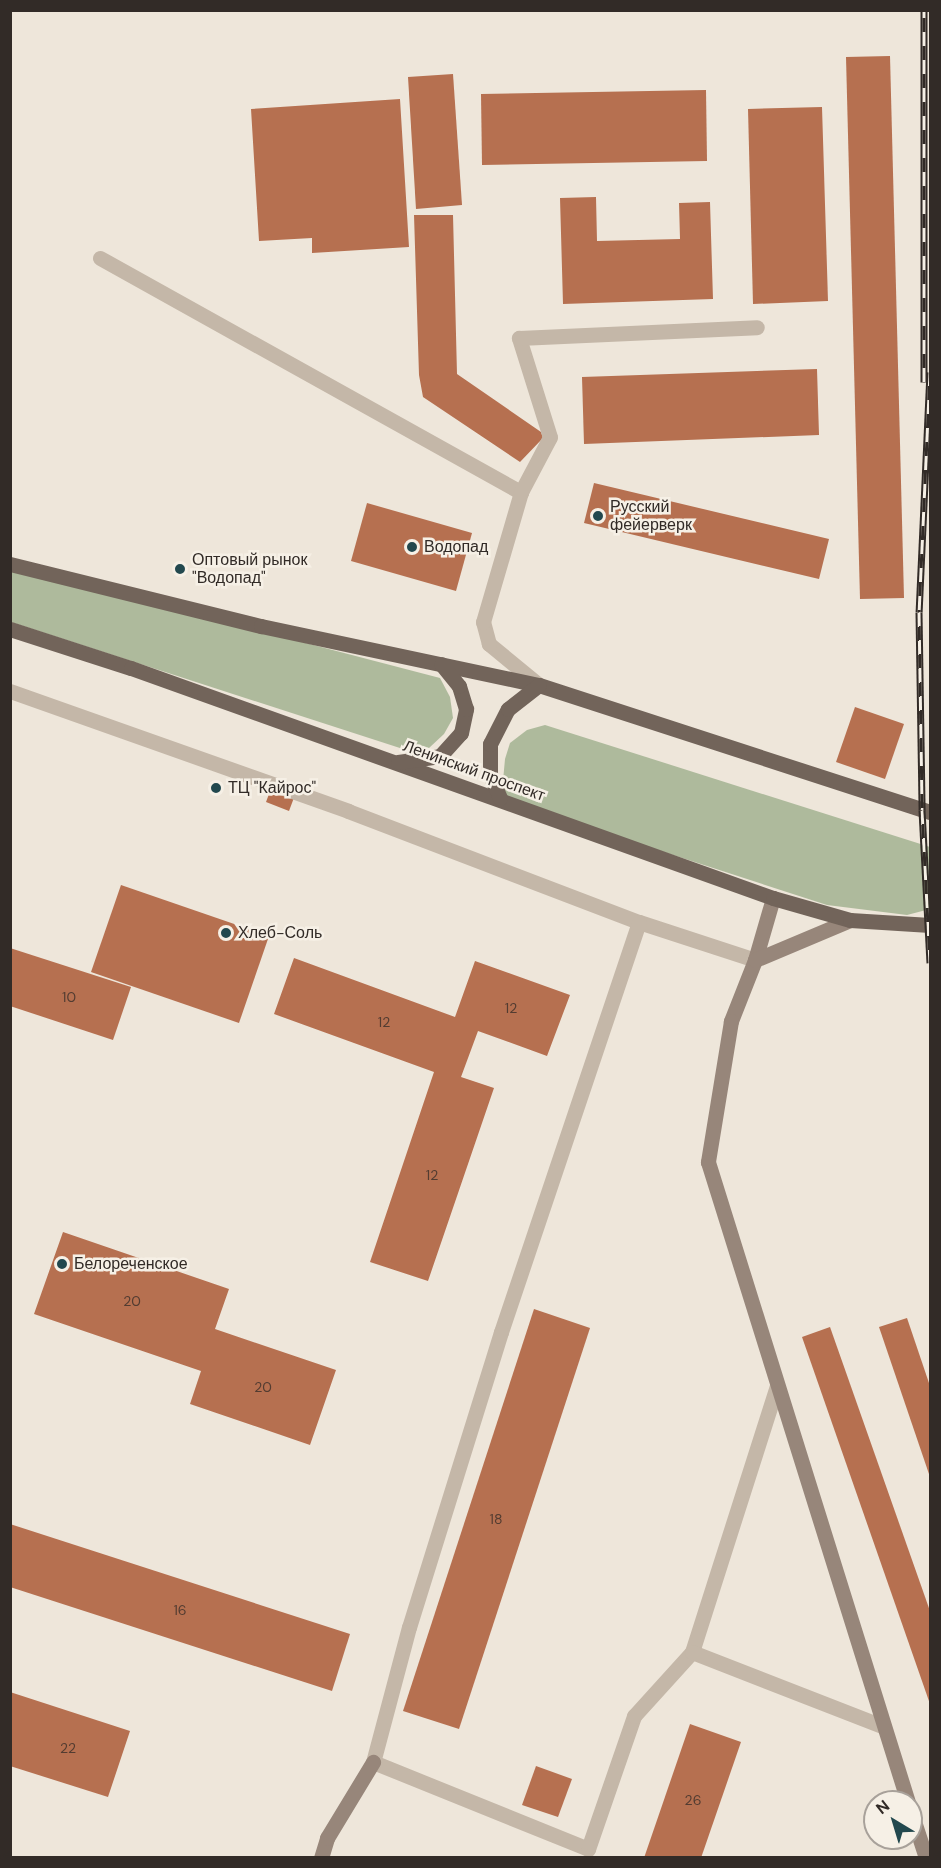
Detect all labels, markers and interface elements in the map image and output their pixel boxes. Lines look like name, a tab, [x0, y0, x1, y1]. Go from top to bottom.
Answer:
place label: Русский фейерверк	[610, 497, 692, 535]
marker: Русский фейерверк	[591, 509, 605, 523]
place label: Водопад	[424, 537, 488, 557]
marker: Водопад	[405, 540, 419, 554]
place label: Оптовый рынок "Водопад"	[192, 550, 307, 588]
marker: Оптовый рынок "Водопад"	[173, 562, 187, 576]
street label: Ленинский проспект	[400, 736, 548, 806]
place label: ТЦ "Кайрос"	[228, 778, 316, 798]
marker: ТЦ "Кайрос"	[209, 781, 223, 795]
place label: Хлеб-Соль	[238, 923, 322, 943]
marker: Хлеб-Соль	[219, 926, 233, 940]
house number: 10	[62, 989, 76, 1005]
house number: 12	[505, 1000, 517, 1016]
house number: 12	[378, 1014, 390, 1030]
house number: 12	[426, 1167, 438, 1183]
place label: Белореченское	[74, 1254, 188, 1274]
marker: Белореченское	[55, 1257, 69, 1271]
house number: 20	[123, 1293, 141, 1309]
house number: 20	[254, 1379, 272, 1395]
house number: 18	[490, 1511, 502, 1527]
house number: 16	[173, 1602, 187, 1618]
house number: 22	[60, 1740, 76, 1756]
north arrow	[863, 1790, 923, 1850]
house number: 26	[685, 1792, 701, 1808]
text: N	[872, 1795, 894, 1819]

